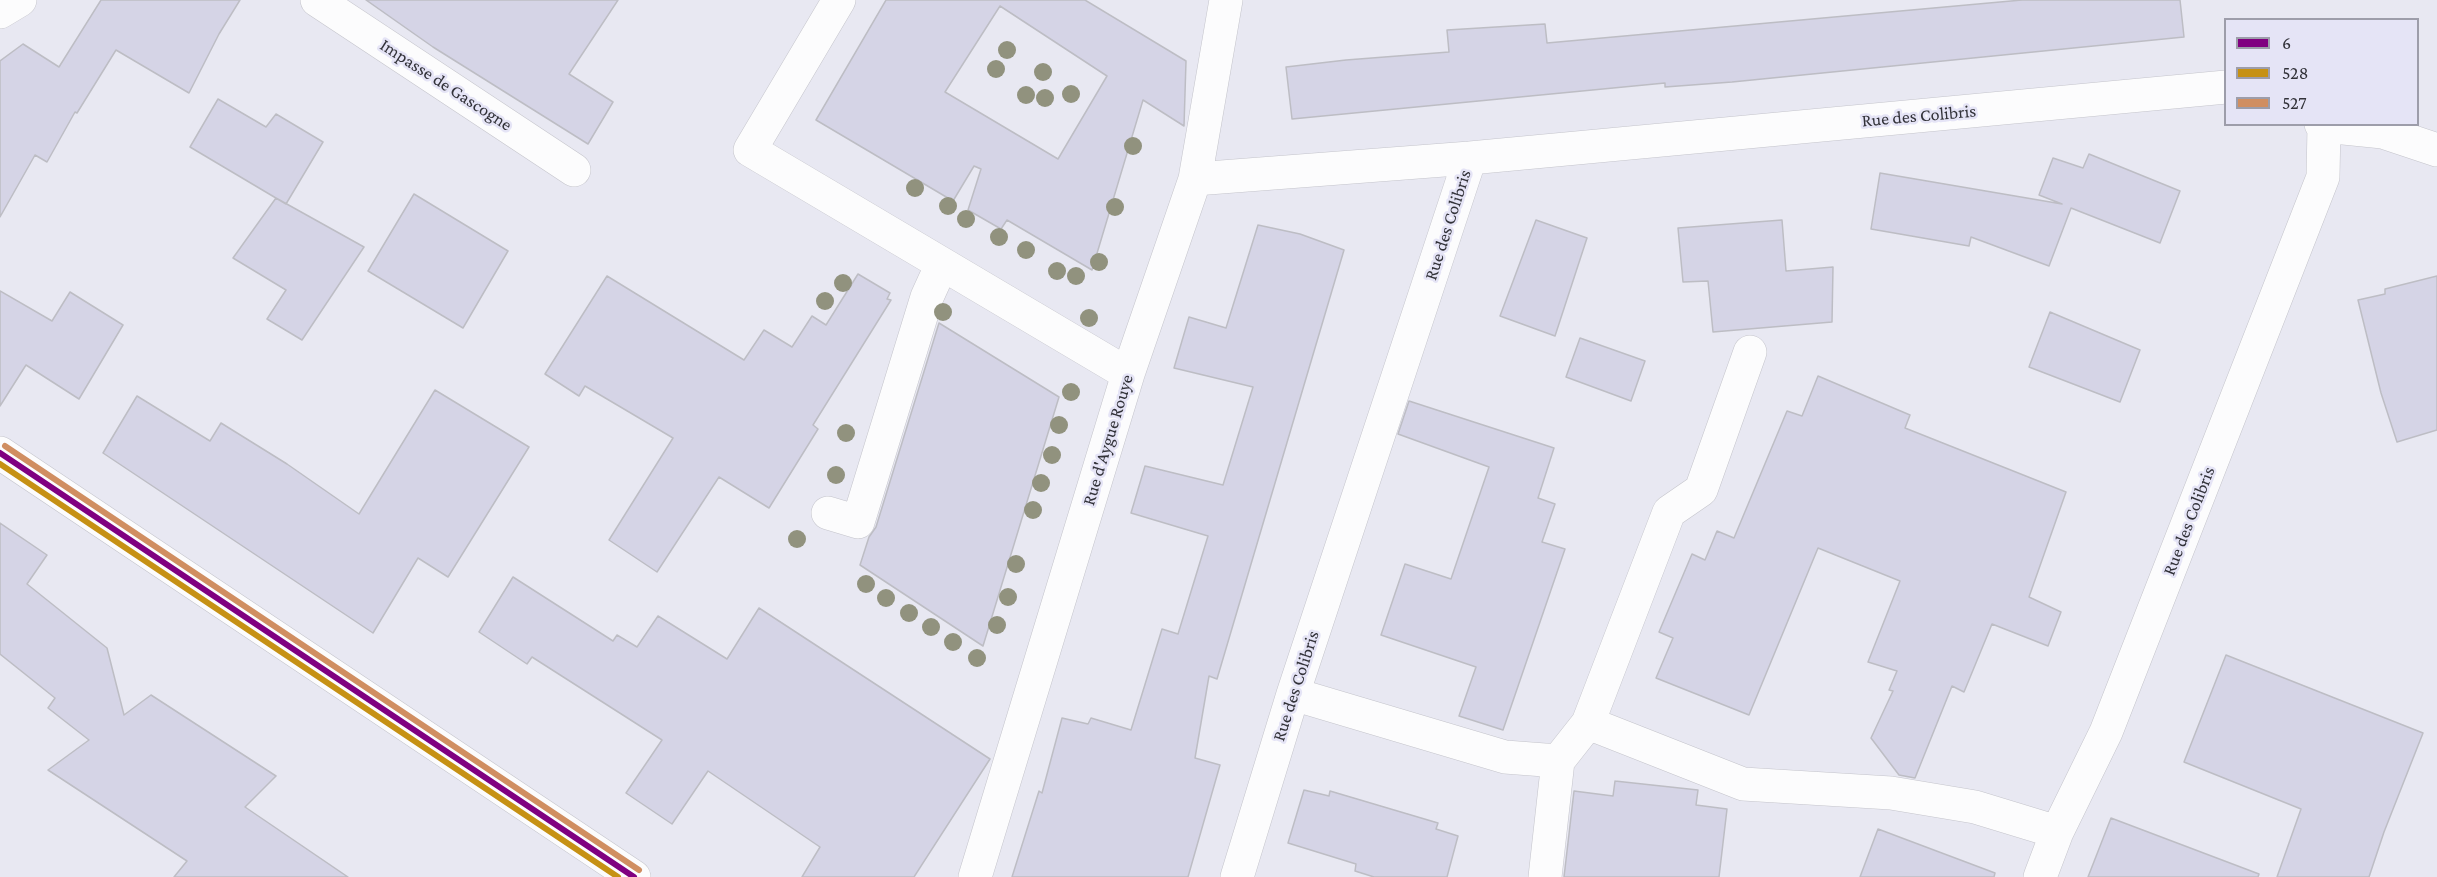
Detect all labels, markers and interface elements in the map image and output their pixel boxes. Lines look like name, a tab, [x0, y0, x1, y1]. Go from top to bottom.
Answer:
legend	[2224, 18, 2419, 126]
text: 6	[2282, 33, 2291, 53]
street label: Impasse de Gascogne	[376, 34, 516, 136]
text: 528	[2282, 63, 2308, 83]
text: 527	[2282, 93, 2307, 113]
street label: Rue des Colibris	[1861, 100, 1977, 132]
street label: Rue des Colibris	[1420, 167, 1476, 283]
street label: Rue d'Aygue Rouye	[1078, 372, 1138, 508]
street label: Rue des Colibris	[2158, 464, 2220, 578]
street label: Rue des Colibris	[1268, 628, 1324, 744]

